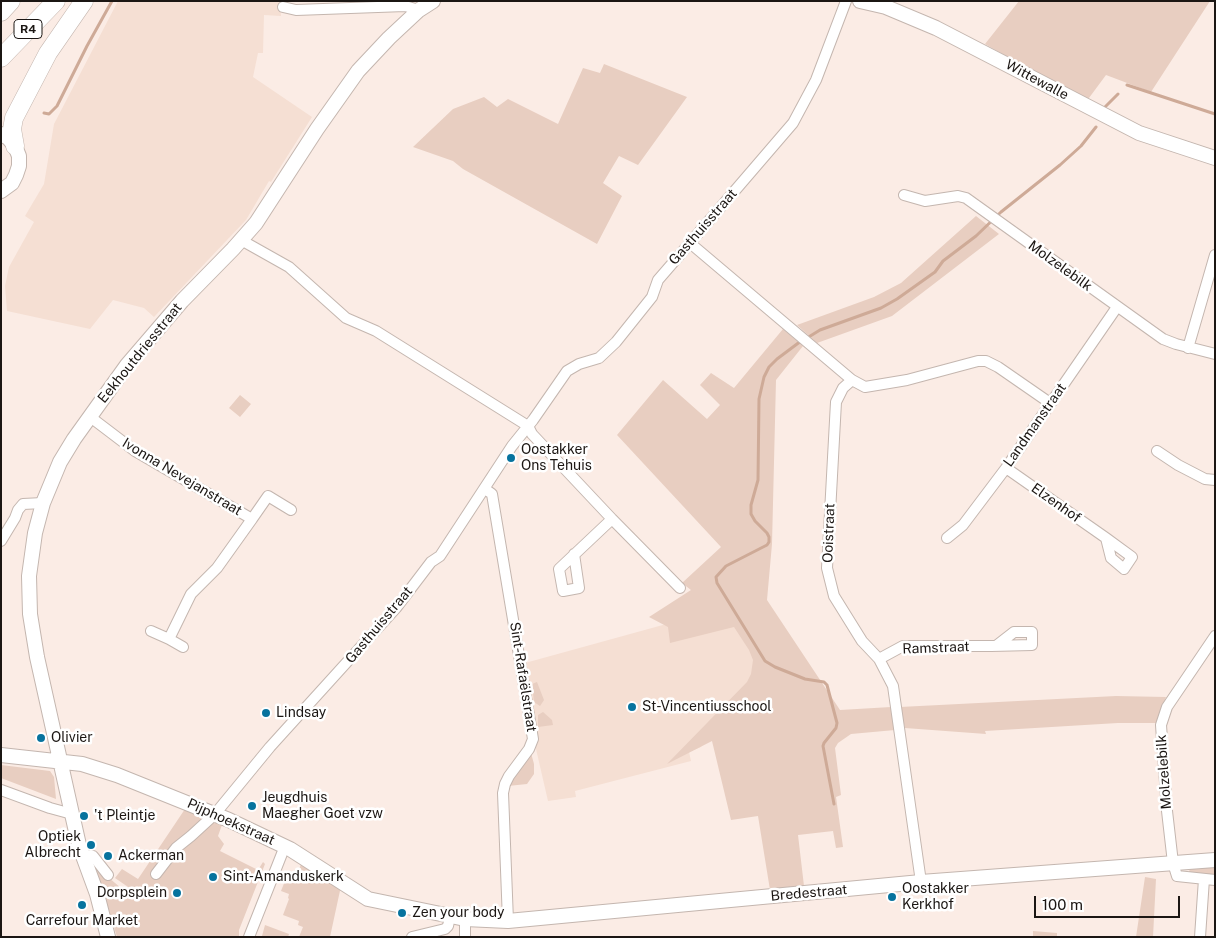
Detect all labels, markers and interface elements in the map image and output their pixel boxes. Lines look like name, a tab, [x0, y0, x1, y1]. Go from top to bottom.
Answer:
road number: R4	[14, 20, 42, 38]
street label: Wittewalle	[1003, 56, 1071, 104]
street label: Gasthuisstraat	[665, 186, 741, 268]
street label: Molzelebilk	[1025, 237, 1095, 295]
street label: Eekhoutdriesstraat	[94, 299, 186, 407]
street label: Landmanstraat	[1000, 380, 1070, 470]
street label: Ivonna Nevejanstraat	[119, 435, 245, 519]
place label: Oostakker Ons Tehuis	[521, 442, 592, 474]
marker: Oostakker Ons Tehuis	[505, 452, 517, 464]
street label: Elzenhof	[1028, 480, 1084, 526]
street label: Ooistraat	[820, 503, 838, 563]
street label: Gasthuisstraat	[342, 583, 416, 667]
street label: Sint-Rafaëlstraat	[506, 621, 540, 733]
street label: Ramstraat	[902, 638, 970, 658]
place label: St-Vincentiusschool	[642, 699, 772, 715]
marker: St-Vincentiusschool	[626, 701, 638, 713]
place label: Lindsay	[276, 705, 326, 721]
marker: Lindsay	[260, 707, 272, 719]
place label: Olivier	[51, 730, 93, 746]
marker: Olivier	[35, 732, 47, 744]
street label: Molzelebilk	[1153, 734, 1175, 810]
place label: Jeugdhuis Maegher Goet vzw	[262, 790, 383, 822]
street label: Pijphoekstraat	[185, 795, 277, 849]
marker: Jeugdhuis Maegher Goet vzw	[246, 800, 258, 812]
place label: 't Pleintje	[94, 808, 155, 824]
marker: 't Pleintje	[78, 810, 90, 822]
place label: Optiek Albrecht	[25, 829, 81, 862]
marker: Optiek Albrecht	[85, 839, 97, 851]
place label: Ackerman	[118, 848, 184, 864]
marker: Ackerman	[102, 850, 114, 862]
place label: Sint-Amanduskerk	[223, 869, 344, 885]
marker: Sint-Amanduskerk	[207, 871, 219, 883]
street label: Bredestraat	[770, 881, 848, 905]
place label: Oostakker Kerkhof	[902, 881, 969, 914]
place label: Dorpsplein	[97, 885, 167, 901]
scale bar	[1036, 886, 1182, 918]
marker: Dorpsplein	[171, 887, 183, 899]
marker: Oostakker Kerkhof	[886, 891, 898, 903]
text: 100 m	[1042, 896, 1083, 913]
marker: Carrefour Market	[76, 899, 88, 911]
place label: Zen your body	[412, 905, 505, 921]
marker: Zen your body	[396, 907, 408, 919]
place label: Carrefour Market	[26, 913, 138, 929]

